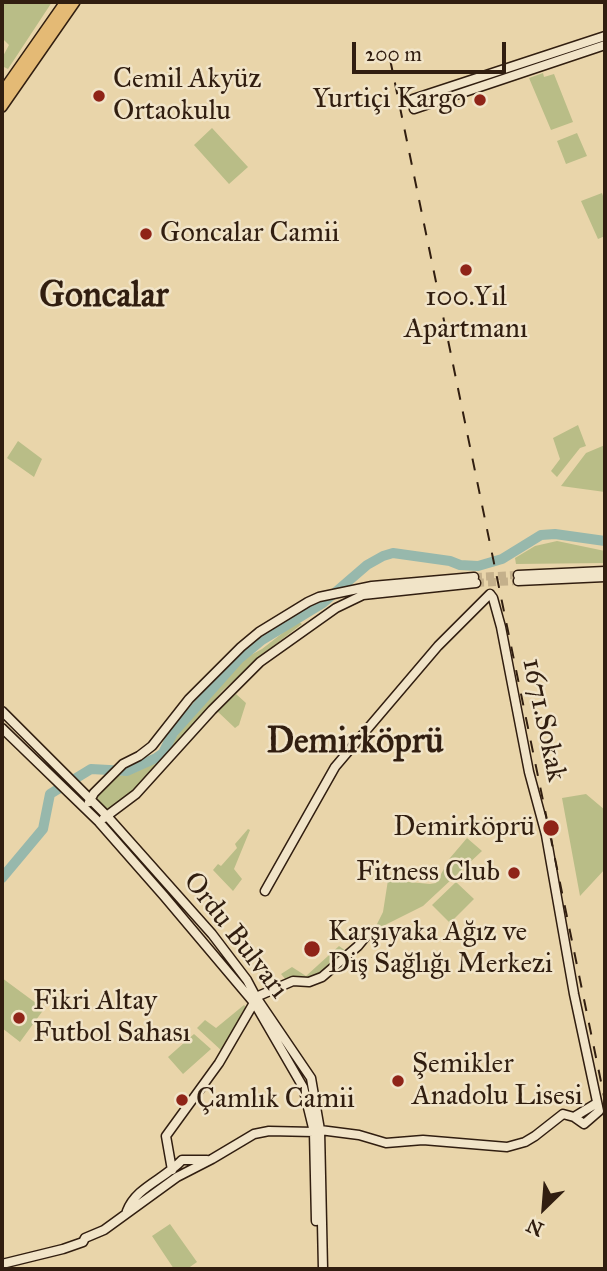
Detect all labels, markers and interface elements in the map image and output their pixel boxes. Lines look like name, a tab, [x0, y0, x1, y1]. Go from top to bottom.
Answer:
scale bar	[355, 28, 509, 72]
text: 200 m	[365, 41, 422, 67]
place label: Cemil Akyüz Ortaokulu	[113, 63, 261, 129]
place label: Yurtiçi Kargo	[312, 83, 466, 117]
marker: Cemil Akyüz Ortaokulu	[91, 88, 107, 104]
marker: Yurtiçi Kargo	[472, 92, 488, 108]
place label: Goncalar Camii	[160, 217, 339, 251]
marker: Goncalar Camii	[138, 226, 154, 242]
marker: 100.Yıl Apartmanı	[458, 262, 474, 278]
district label: Goncalar	[39, 276, 169, 318]
place label: 100.Yıl Apartmanı	[404, 281, 528, 347]
street label: 1671.Sokak	[514, 655, 572, 785]
district label: Demirköprü	[266, 722, 444, 764]
place label: Demirköprü	[393, 811, 535, 845]
marker: Demirköprü	[541, 818, 561, 838]
place label: Fitness Club	[356, 856, 500, 890]
marker: Fitness Club	[506, 865, 522, 881]
street label: Ordu Bulvarı	[175, 866, 295, 1006]
place label: Karşıyaka Ağız ve Diş Sağlığı Merkezi	[328, 916, 553, 982]
marker: Karşıyaka Ağız ve Diş Sağlığı Merkezi	[302, 939, 322, 959]
place label: Fikri Altay Futbol Sahası	[33, 985, 190, 1051]
marker: Fikri Altay Futbol Sahası	[11, 1010, 27, 1026]
place label: Şemikler Anadolu Lisesi	[412, 1048, 583, 1114]
marker: Şemikler Anadolu Lisesi	[390, 1073, 406, 1089]
place label: Çamlık Camii	[196, 1083, 355, 1117]
marker: Çamlık Camii	[174, 1092, 190, 1108]
north arrow	[509, 1173, 579, 1243]
text: N	[523, 1214, 547, 1241]

